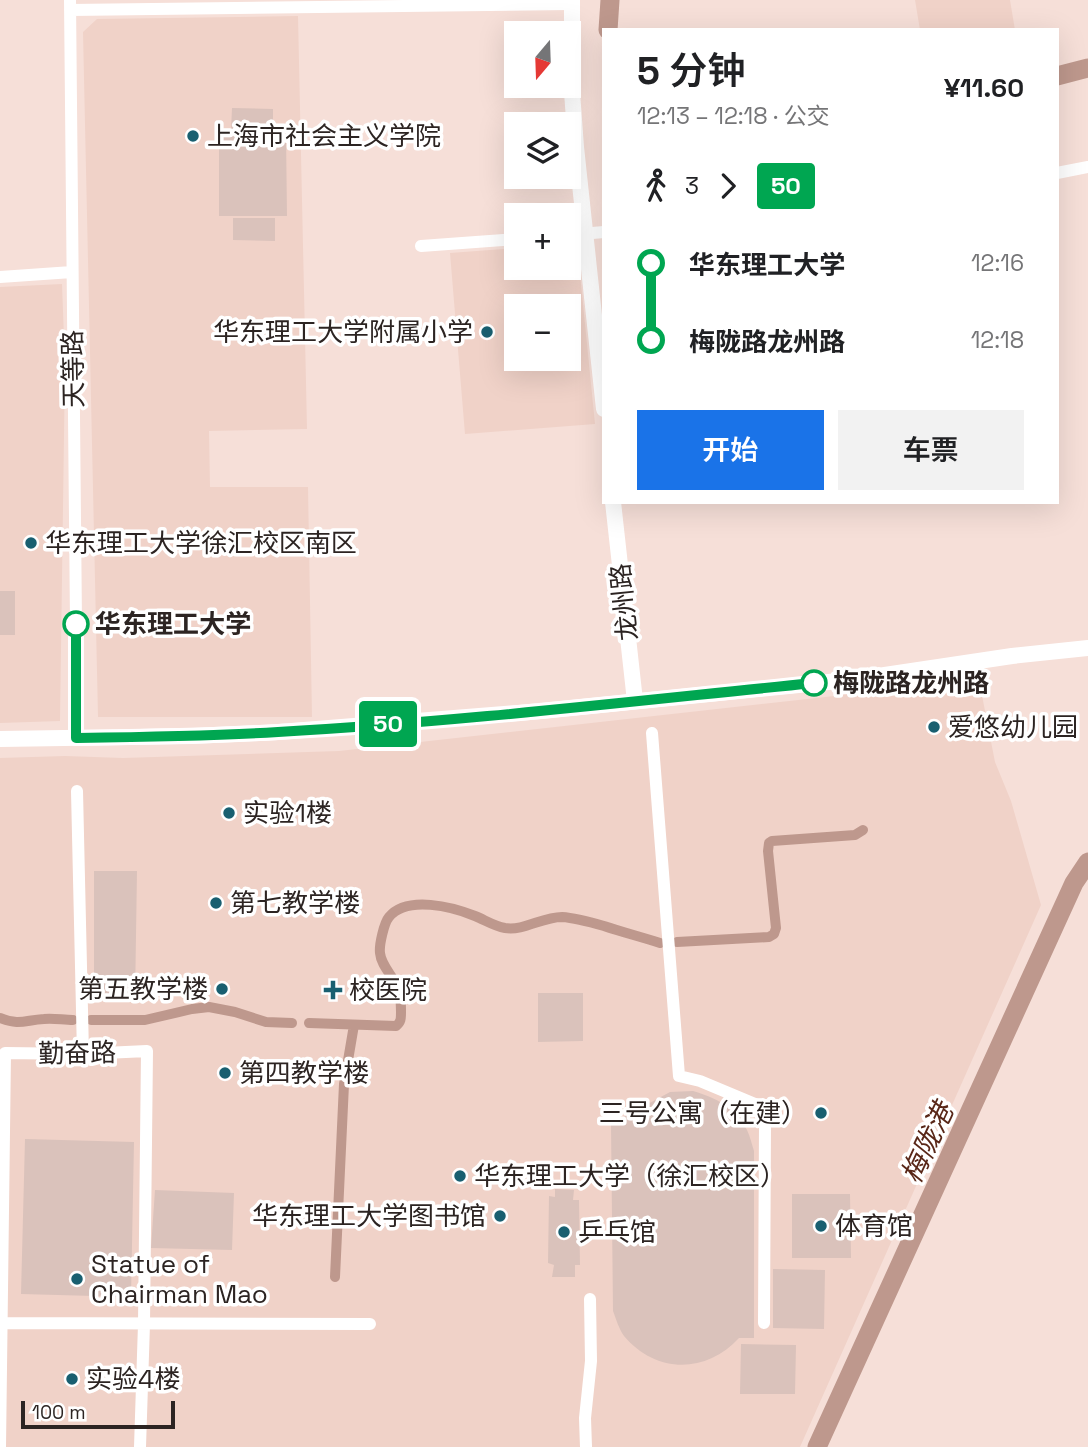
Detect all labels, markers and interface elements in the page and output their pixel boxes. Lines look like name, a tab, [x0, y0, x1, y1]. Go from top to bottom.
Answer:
north arrow	[504, 21, 581, 98]
map controls	[504, 21, 581, 371]
text: 5 分钟	[637, 47, 745, 95]
text: ¥11.60	[944, 71, 1024, 105]
text: 12:13 – 12:18 · 公交	[637, 101, 830, 131]
button: layers	[504, 112, 581, 189]
place label: 上海市社会主义学院	[207, 119, 441, 153]
marker: 上海市社会主义学院	[185, 128, 201, 144]
icon: walk	[637, 167, 675, 205]
icon: forward	[709, 167, 747, 205]
text: 50	[771, 170, 801, 201]
text: 3	[685, 171, 699, 201]
button: +	[504, 203, 581, 280]
text: 华东理工大学	[689, 248, 845, 282]
text: 12:16	[971, 248, 1024, 278]
button: −	[504, 294, 581, 371]
place label: 华东理工大学附属小学	[213, 315, 473, 349]
marker: 华东理工大学附属小学	[479, 324, 495, 340]
text: 梅陇路龙州路	[689, 325, 845, 359]
text: 12:18	[971, 325, 1024, 355]
street label: 天等路	[55, 330, 91, 408]
button: 开始	[637, 410, 824, 490]
button: 车票	[838, 410, 1024, 490]
place label: 华东理工大学徐汇校区南区	[45, 526, 357, 560]
marker: 华东理工大学徐汇校区南区	[23, 535, 39, 551]
street label: 龙州路	[603, 561, 645, 643]
place label: 华东理工大学	[95, 607, 251, 641]
marker: 华东理工大学	[63, 611, 89, 637]
place label: 梅陇路龙州路	[833, 666, 989, 700]
marker: 梅陇路龙州路	[801, 670, 827, 696]
line badge: 50	[356, 701, 420, 747]
text: 50	[373, 708, 403, 739]
place label: 爱悠幼儿园	[948, 710, 1078, 744]
marker: 爱悠幼儿园	[926, 719, 942, 735]
place label: 实验1楼	[243, 796, 332, 830]
marker: 实验1楼	[221, 805, 237, 821]
place label: 第七教学楼	[230, 886, 360, 920]
marker: 第七教学楼	[208, 895, 224, 911]
place label: 第五教学楼	[78, 972, 208, 1006]
place label: 校医院	[349, 973, 427, 1007]
marker: 校医院	[323, 980, 343, 1000]
marker: 第五教学楼	[214, 981, 230, 997]
street label: 勤奋路	[38, 1035, 116, 1071]
place label: 第四教学楼	[239, 1056, 369, 1090]
marker: 第四教学楼	[217, 1065, 233, 1081]
water label: 梅陇港	[893, 1094, 963, 1189]
place label: 三号公寓（在建）	[599, 1096, 807, 1130]
marker: 三号公寓（在建）	[813, 1105, 829, 1121]
place label: 华东理工大学（徐汇校区）	[474, 1159, 786, 1193]
marker: 华东理工大学（徐汇校区）	[452, 1168, 468, 1184]
place label: 华东理工大学图书馆	[252, 1199, 486, 1233]
marker: 华东理工大学图书馆	[492, 1208, 508, 1224]
place label: 体育馆	[835, 1209, 913, 1243]
place label: 乒乓馆	[578, 1215, 656, 1249]
marker: 体育馆	[813, 1218, 829, 1234]
marker: 乒乓馆	[556, 1224, 572, 1240]
place label: Statue of Chairman Mao	[91, 1247, 268, 1311]
marker: Statue of Chairman Mao	[69, 1271, 85, 1287]
place label: 实验4楼	[86, 1362, 180, 1396]
marker: 实验4楼	[64, 1371, 80, 1387]
scale bar	[21, 1398, 175, 1430]
text: 100 m	[32, 1400, 86, 1425]

